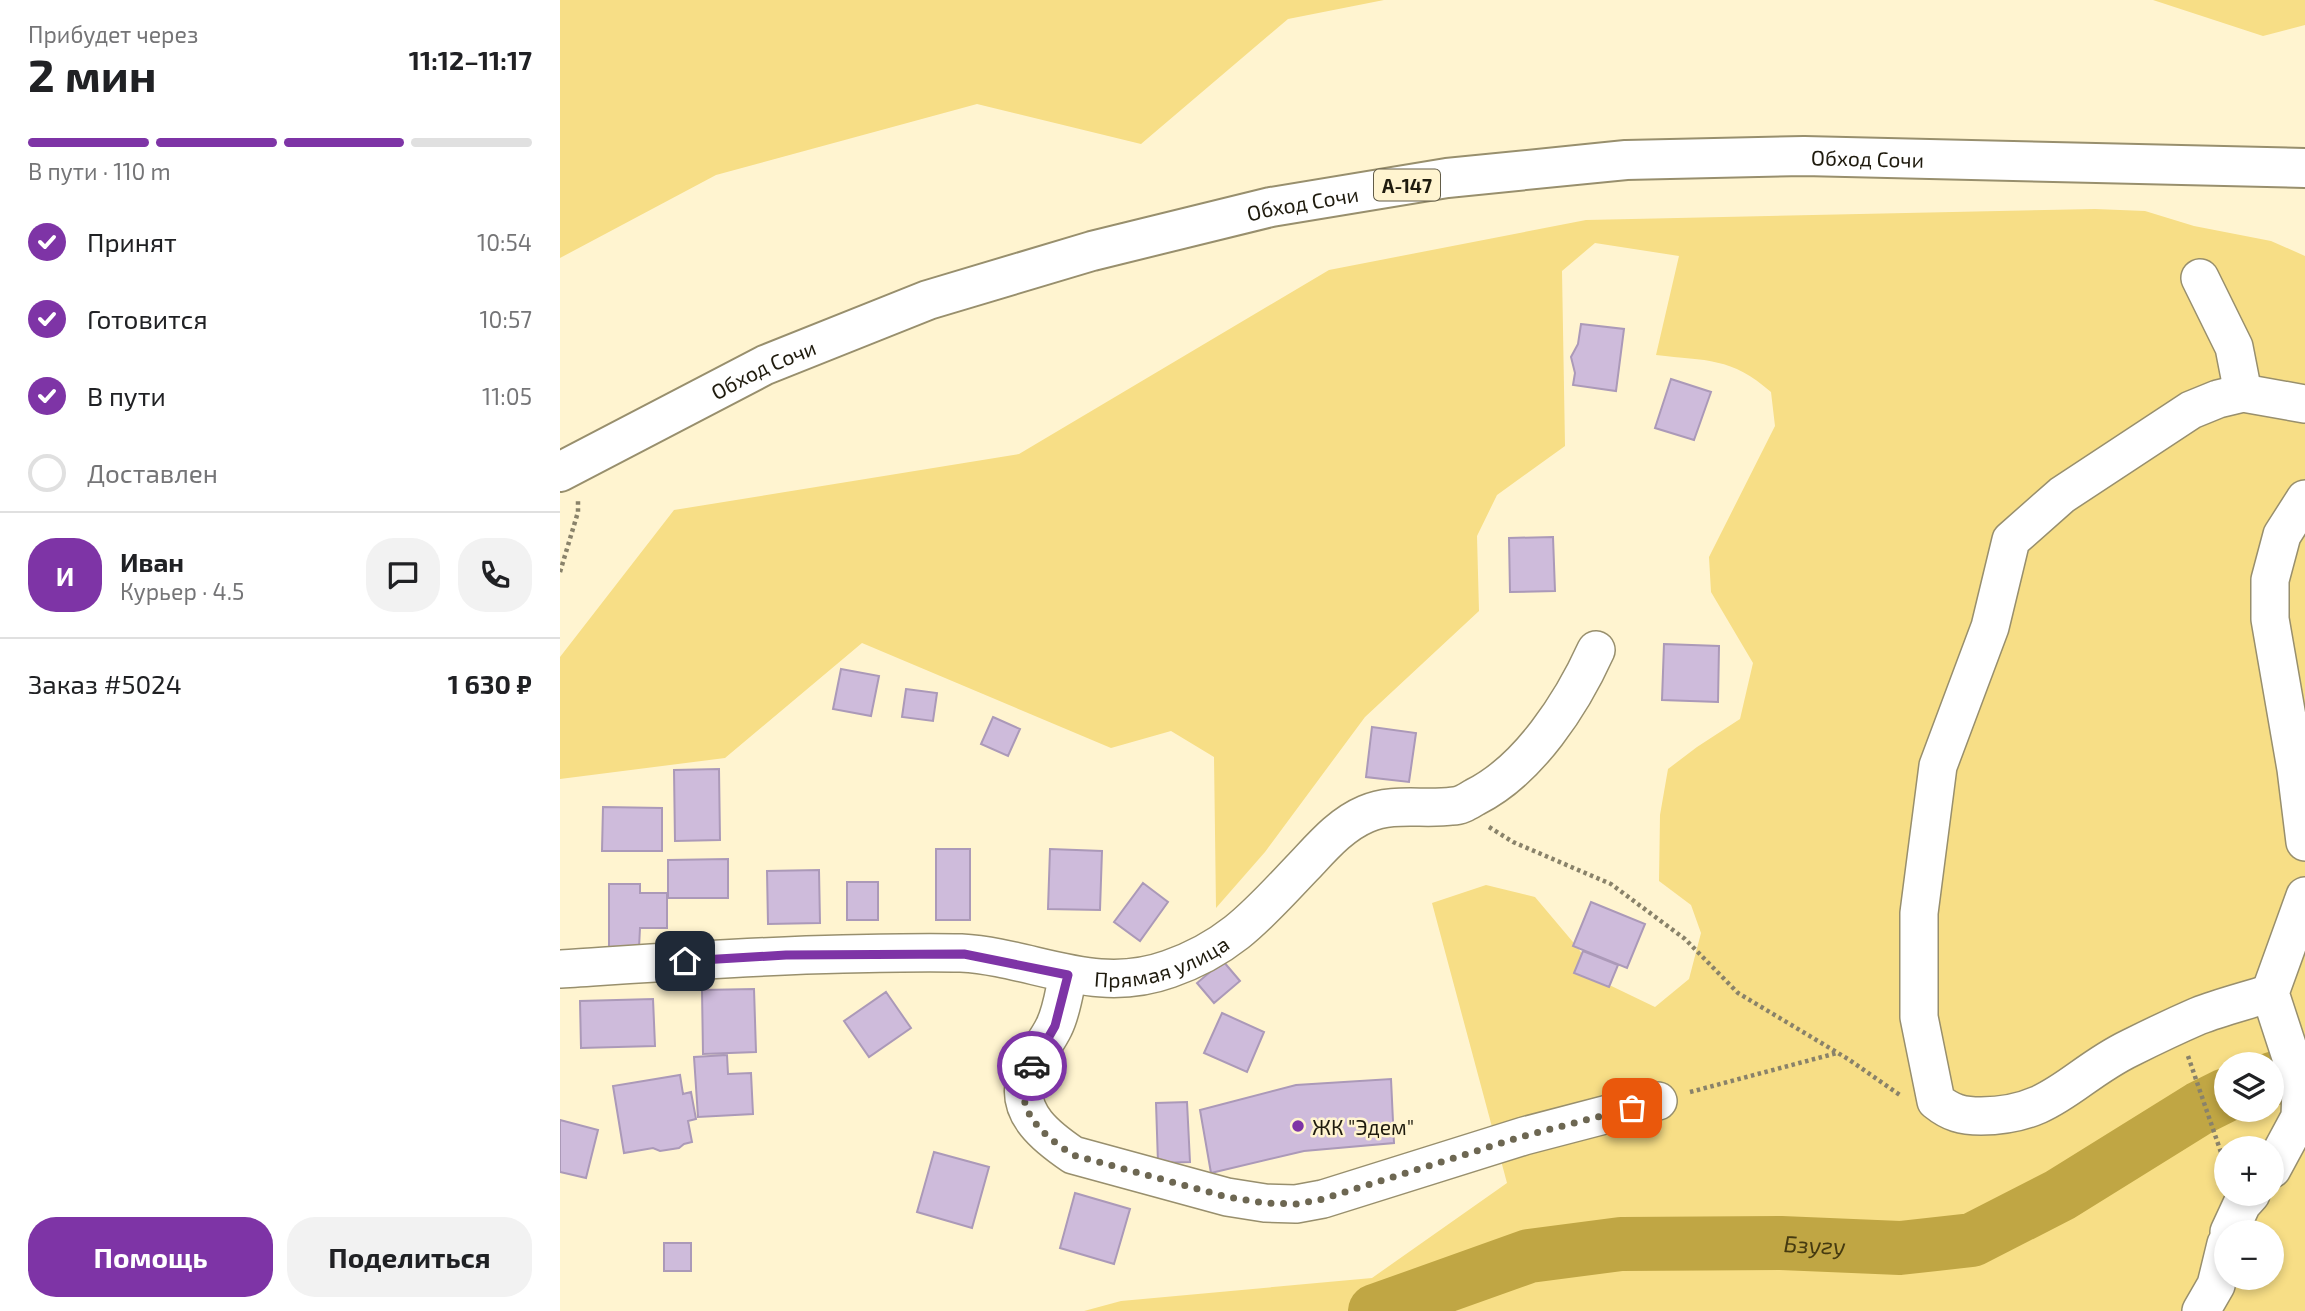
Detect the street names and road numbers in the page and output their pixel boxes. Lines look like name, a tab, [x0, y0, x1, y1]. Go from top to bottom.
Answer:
street label: Обход Сочи	[1811, 144, 1924, 171]
road number: А-147	[1374, 169, 1440, 200]
street label: Обход Сочи	[1244, 180, 1360, 225]
street label: Обход Сочи	[706, 334, 819, 404]
street label: Прямая улица	[1093, 930, 1233, 991]

